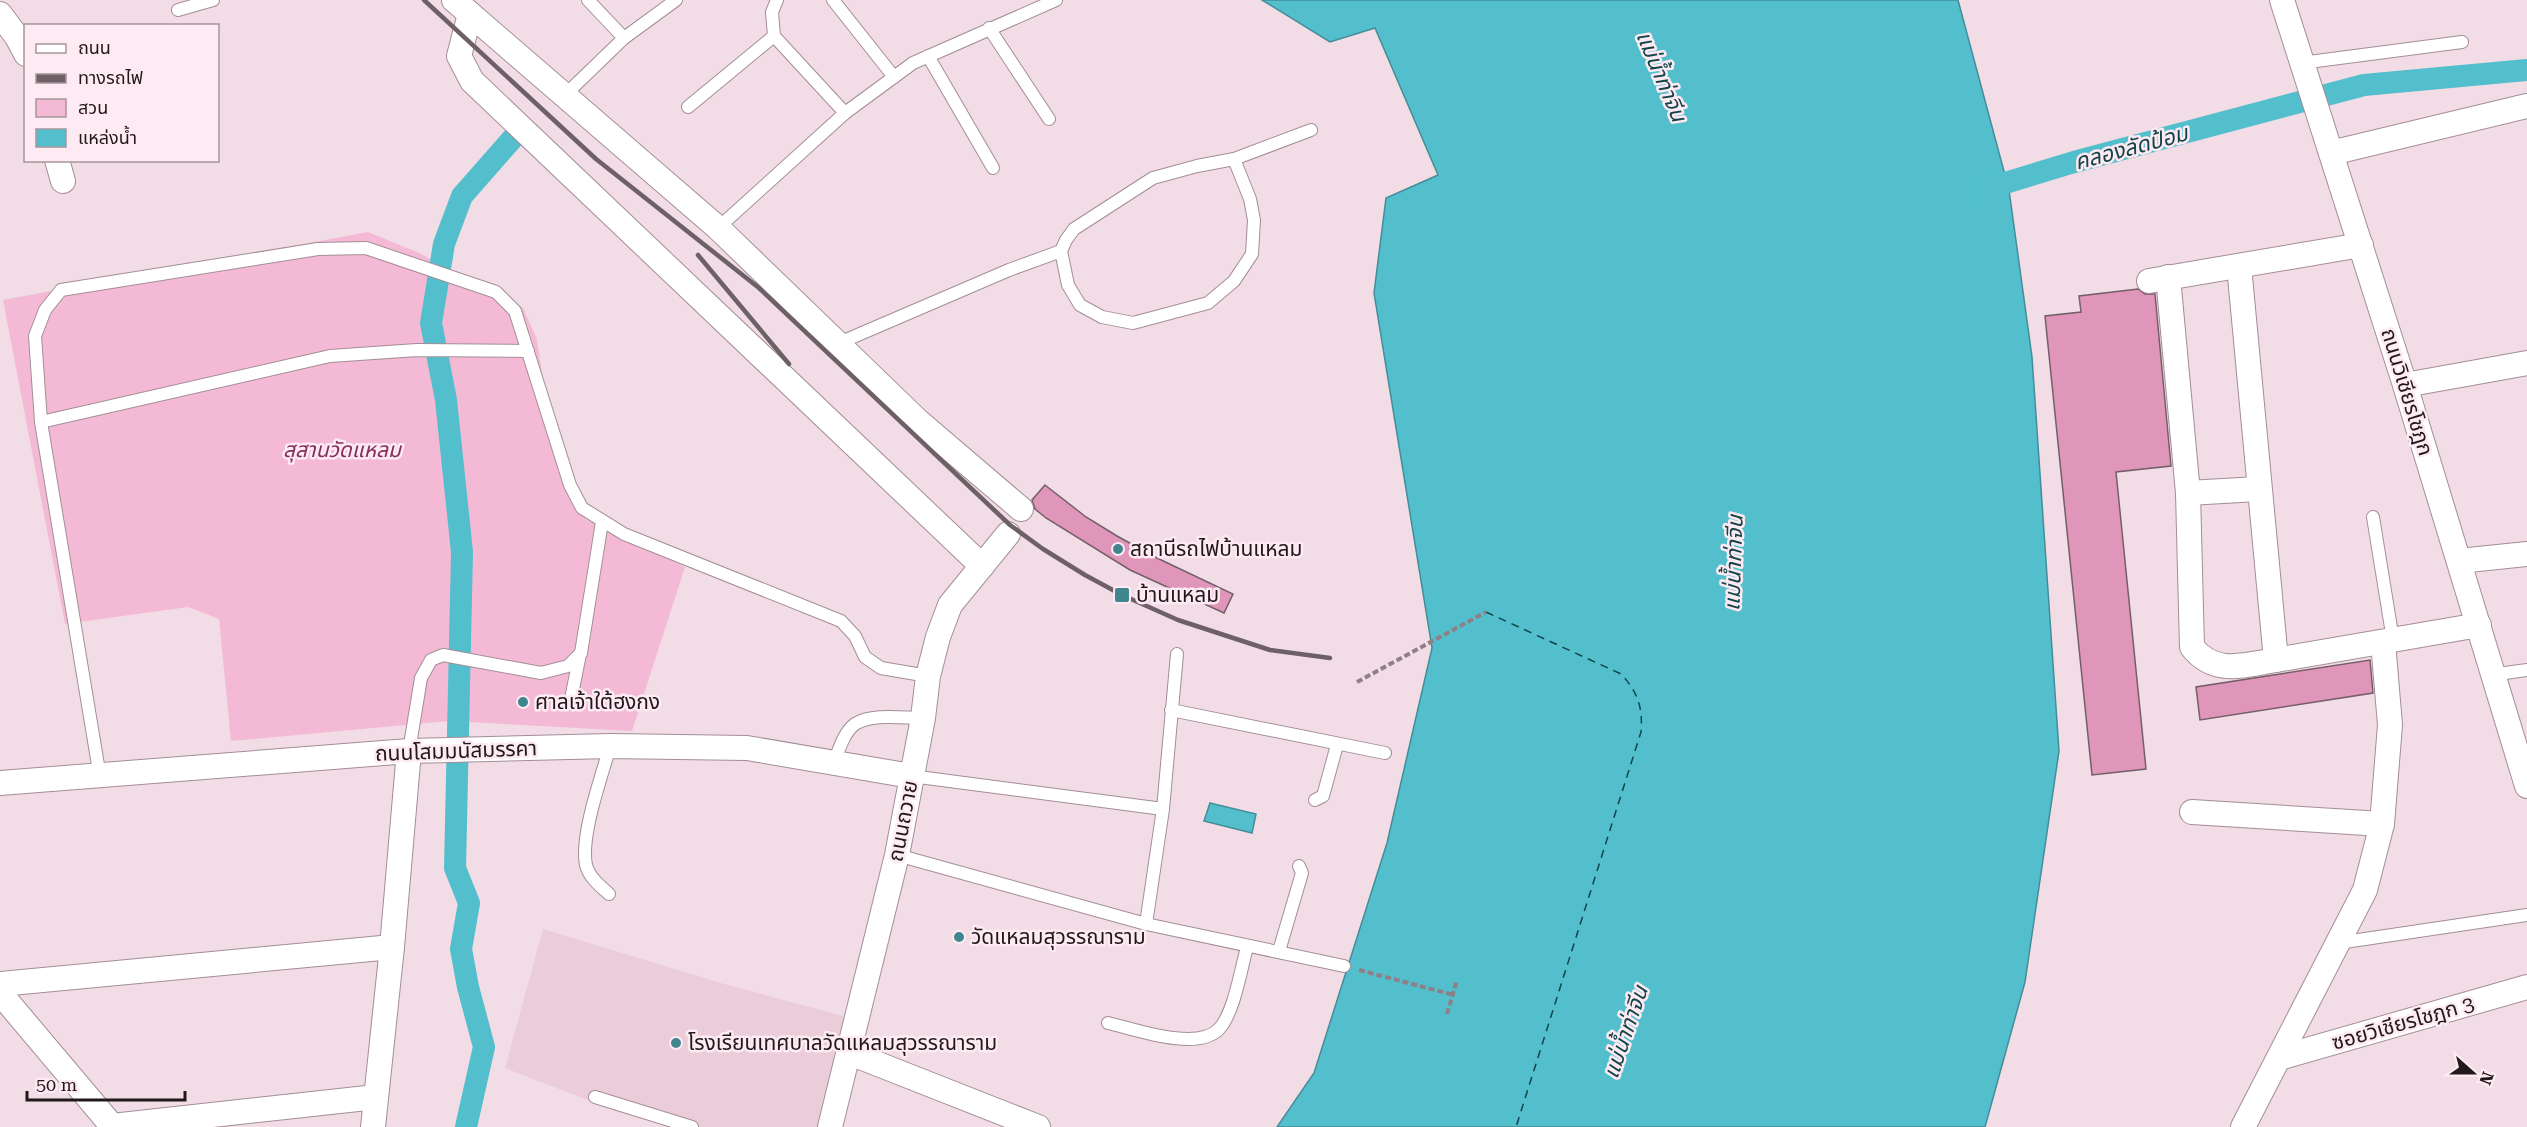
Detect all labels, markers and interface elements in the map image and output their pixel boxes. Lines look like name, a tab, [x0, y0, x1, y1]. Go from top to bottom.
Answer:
legend	[24, 24, 219, 162]
water label: แม่น้ำท่าจีน	[1631, 26, 1695, 127]
text: ถนน	[78, 37, 111, 58]
text: ทางรถไฟ	[78, 67, 143, 88]
text: สวน	[78, 97, 108, 118]
water label: คลองลัดป้อม	[2072, 120, 2192, 175]
text: แหล่งน้ำ	[78, 125, 137, 148]
street label: ถนนวิเชียรโชฎก	[2376, 325, 2438, 459]
park label: สุสานวัดแหลม	[283, 438, 403, 463]
water label: แม่น้ำท่าจีน	[1716, 513, 1748, 611]
place label: สถานีรถไฟบ้านแหลม	[1130, 537, 1302, 561]
marker: สถานีรถไฟบ้านแหลม	[1111, 542, 1125, 556]
place label: บ้านแหลม	[1136, 583, 1219, 607]
marker: บ้านแหลม	[1113, 586, 1131, 604]
place label: ศาลเจ้าใต้ฮงกง	[535, 690, 660, 714]
marker: ศาลเจ้าใต้ฮงกง	[516, 695, 530, 709]
street label: ถนนโสมมนัสมรรคา	[375, 736, 537, 766]
street label: ถนนถวาย	[883, 778, 923, 864]
place label: วัดแหลมสุวรรณาราม	[971, 925, 1146, 950]
marker: วัดแหลมสุวรรณาราม	[952, 930, 966, 944]
water label: แม่น้ำท่าจีน	[1595, 980, 1653, 1082]
street label: ซอยวิเชียรโชฎก 3	[2329, 991, 2477, 1055]
place label: โรงเรียนเทศบาลวัดแหลมสุวรรณาราม	[688, 1031, 997, 1056]
marker: โรงเรียนเทศบาลวัดแหลมสุวรรณาราม	[669, 1036, 683, 1050]
north arrow	[2443, 1043, 2503, 1103]
scale bar	[27, 1064, 184, 1102]
text: N	[2475, 1069, 2498, 1087]
text: 50 m	[36, 1074, 77, 1095]

